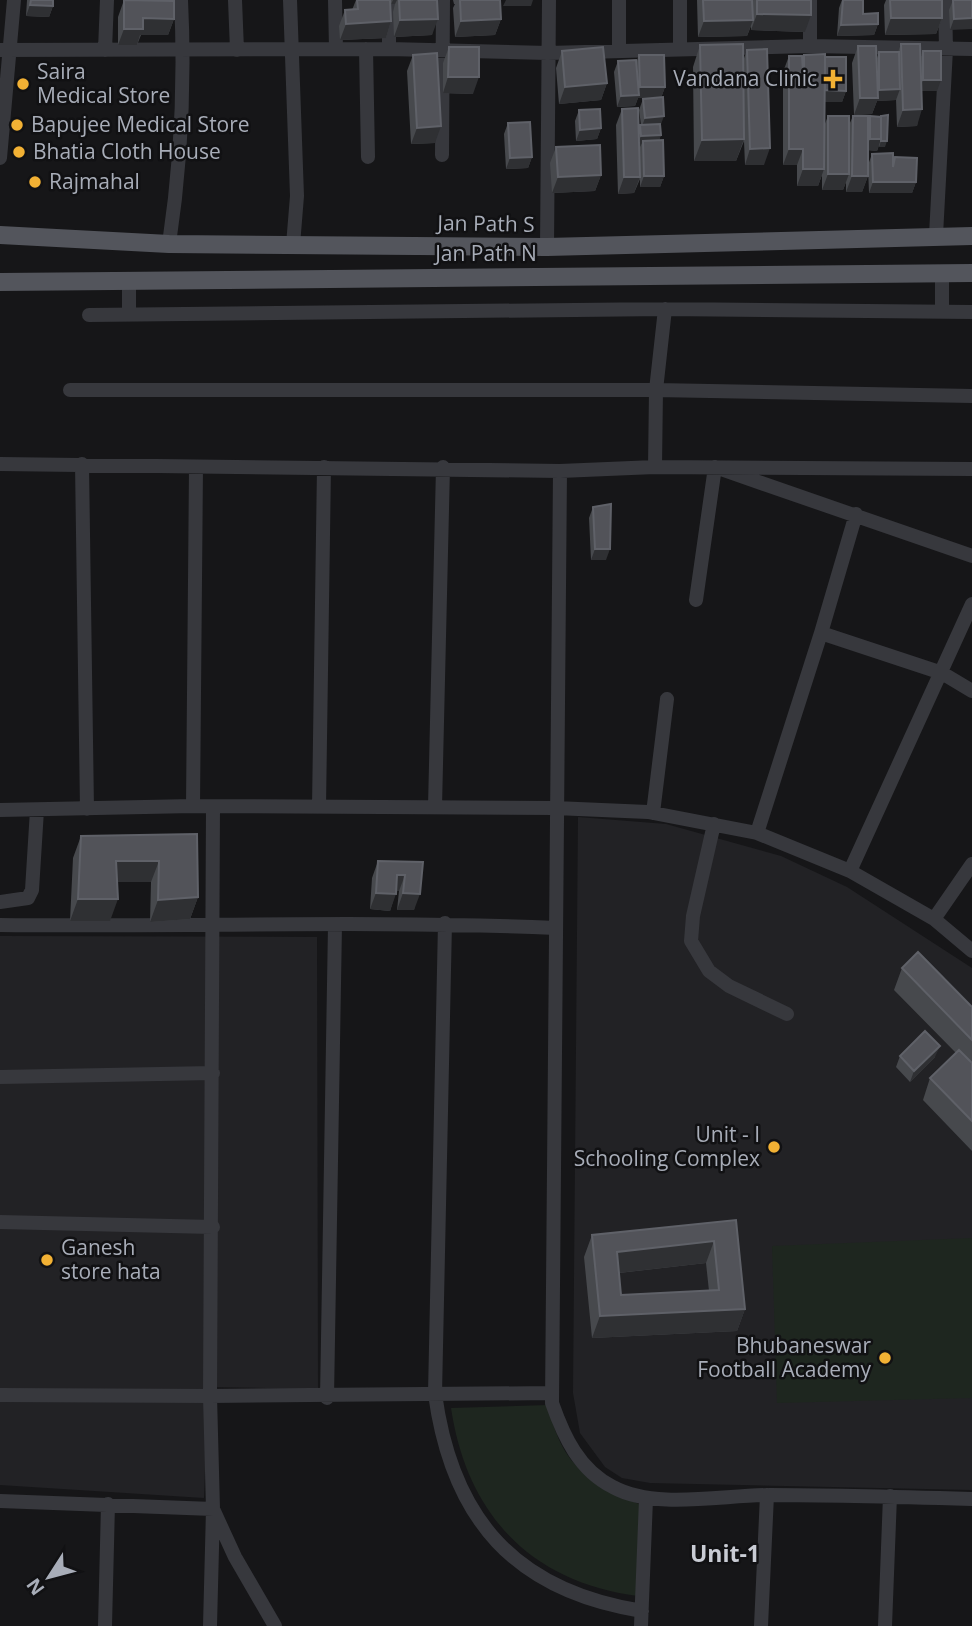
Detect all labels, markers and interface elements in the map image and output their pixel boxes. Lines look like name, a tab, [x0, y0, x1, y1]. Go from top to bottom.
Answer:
place label: Saira Medical Store	[37, 57, 170, 109]
place label: Vandana Clinic	[673, 64, 817, 92]
marker: Vandana Clinic	[823, 69, 843, 89]
marker: Saira Medical Store	[15, 76, 31, 92]
place label: Bapujee Medical Store	[31, 110, 250, 138]
marker: Bapujee Medical Store	[9, 117, 25, 133]
place label: Bhatia Cloth House	[33, 137, 221, 165]
marker: Bhatia Cloth House	[11, 144, 27, 160]
place label: Rajmahal	[49, 167, 140, 195]
marker: Rajmahal	[27, 174, 43, 190]
street label: Jan Path S	[435, 208, 535, 238]
street label: Jan Path N	[433, 239, 537, 267]
place label: Unit - I Schooling Complex	[574, 1120, 760, 1172]
marker: Unit - I Schooling Complex	[766, 1139, 782, 1155]
place label: Ganesh store hata	[61, 1233, 161, 1285]
marker: Ganesh store hata	[39, 1252, 55, 1268]
place label: Bhubaneswar Football Academy	[697, 1331, 871, 1383]
marker: Bhubaneswar Football Academy	[877, 1350, 893, 1366]
district label: Unit-1	[690, 1537, 760, 1569]
north arrow	[14, 1542, 84, 1612]
text: N	[20, 1573, 50, 1601]

